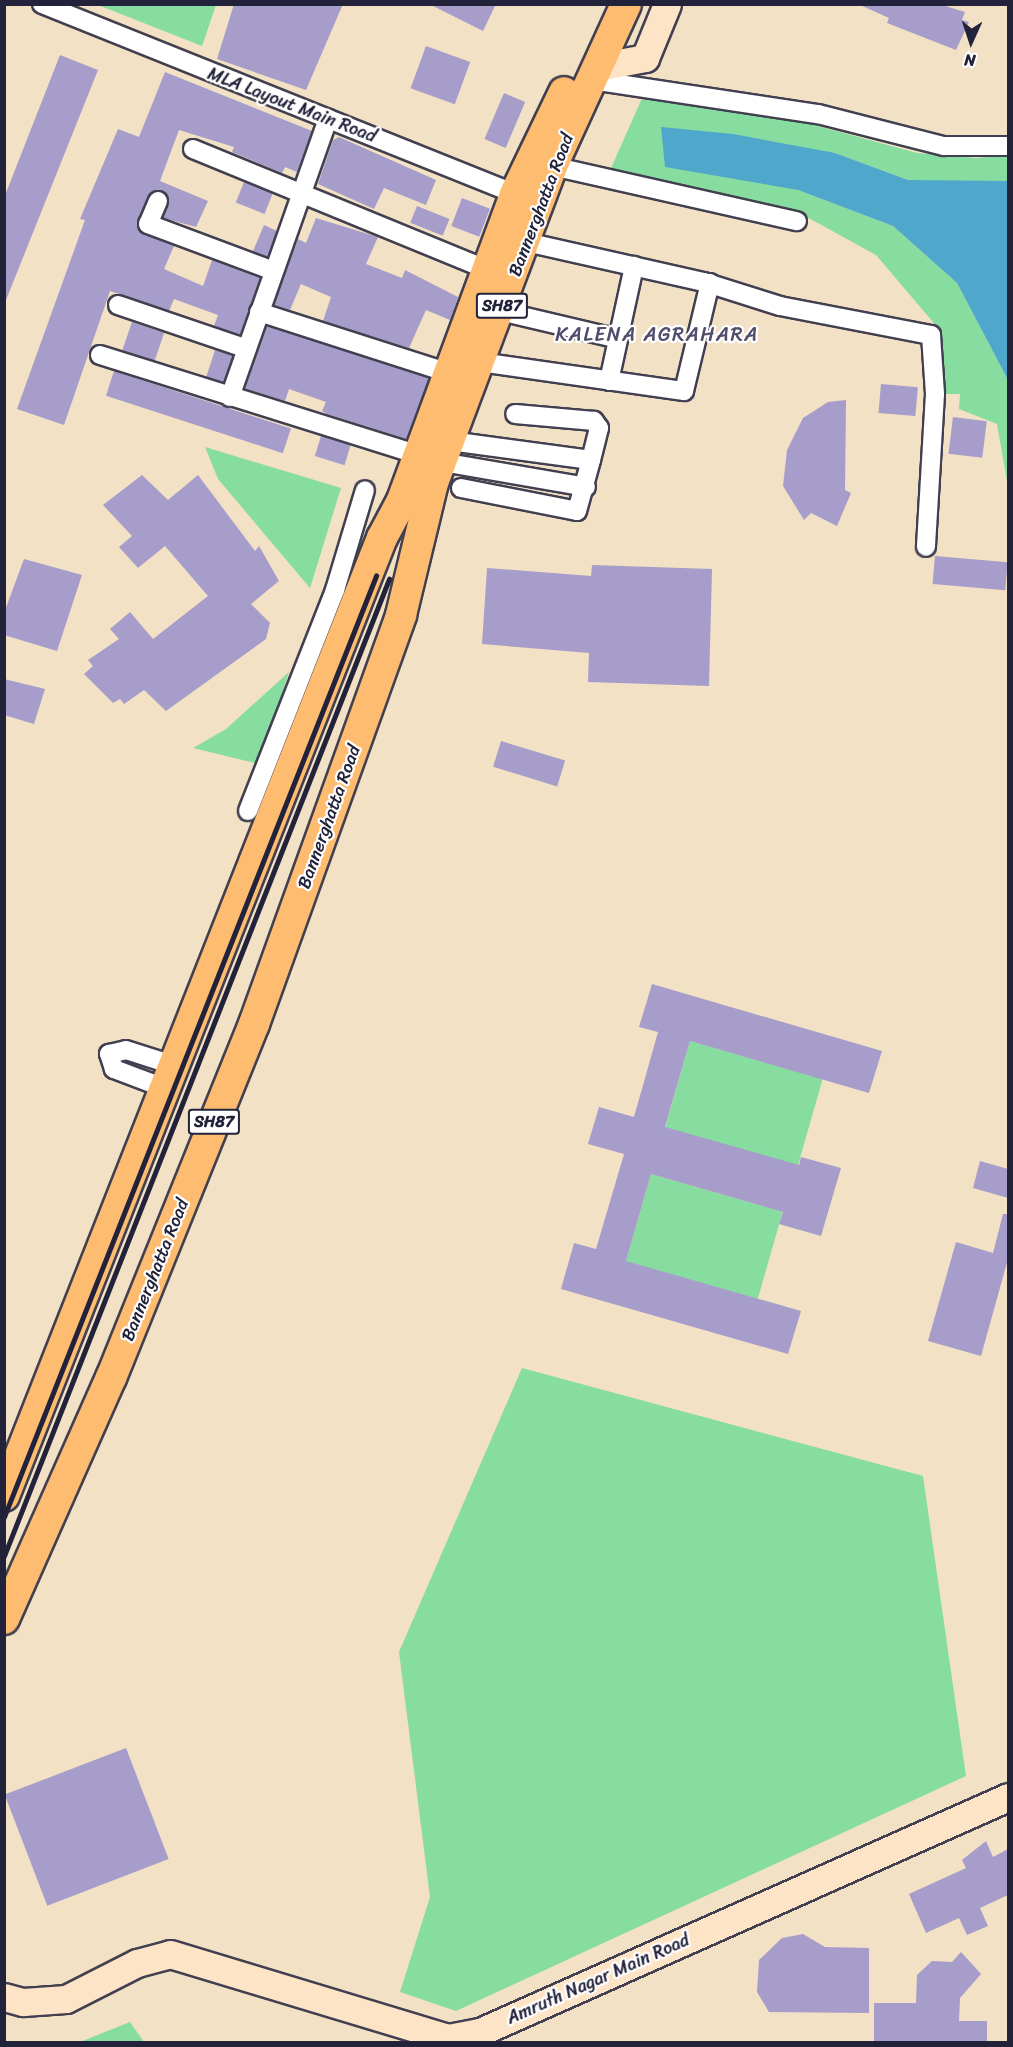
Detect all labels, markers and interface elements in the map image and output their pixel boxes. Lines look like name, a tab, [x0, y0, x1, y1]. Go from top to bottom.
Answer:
north arrow	[941, 12, 1001, 72]
text: N	[964, 46, 976, 75]
street label: MLA Layout Main Road	[204, 63, 380, 147]
street label: Bannerghatta Road	[504, 131, 578, 279]
road number: SH87	[475, 293, 529, 319]
district label: KALENA AGRAHARA	[555, 322, 759, 346]
street label: Bannerghatta Road	[293, 742, 365, 892]
road number: SH87	[187, 1109, 241, 1135]
street label: Bannerghatta Road	[117, 1196, 193, 1344]
street label: Amruth Nagar Main Road	[503, 1929, 693, 2029]

